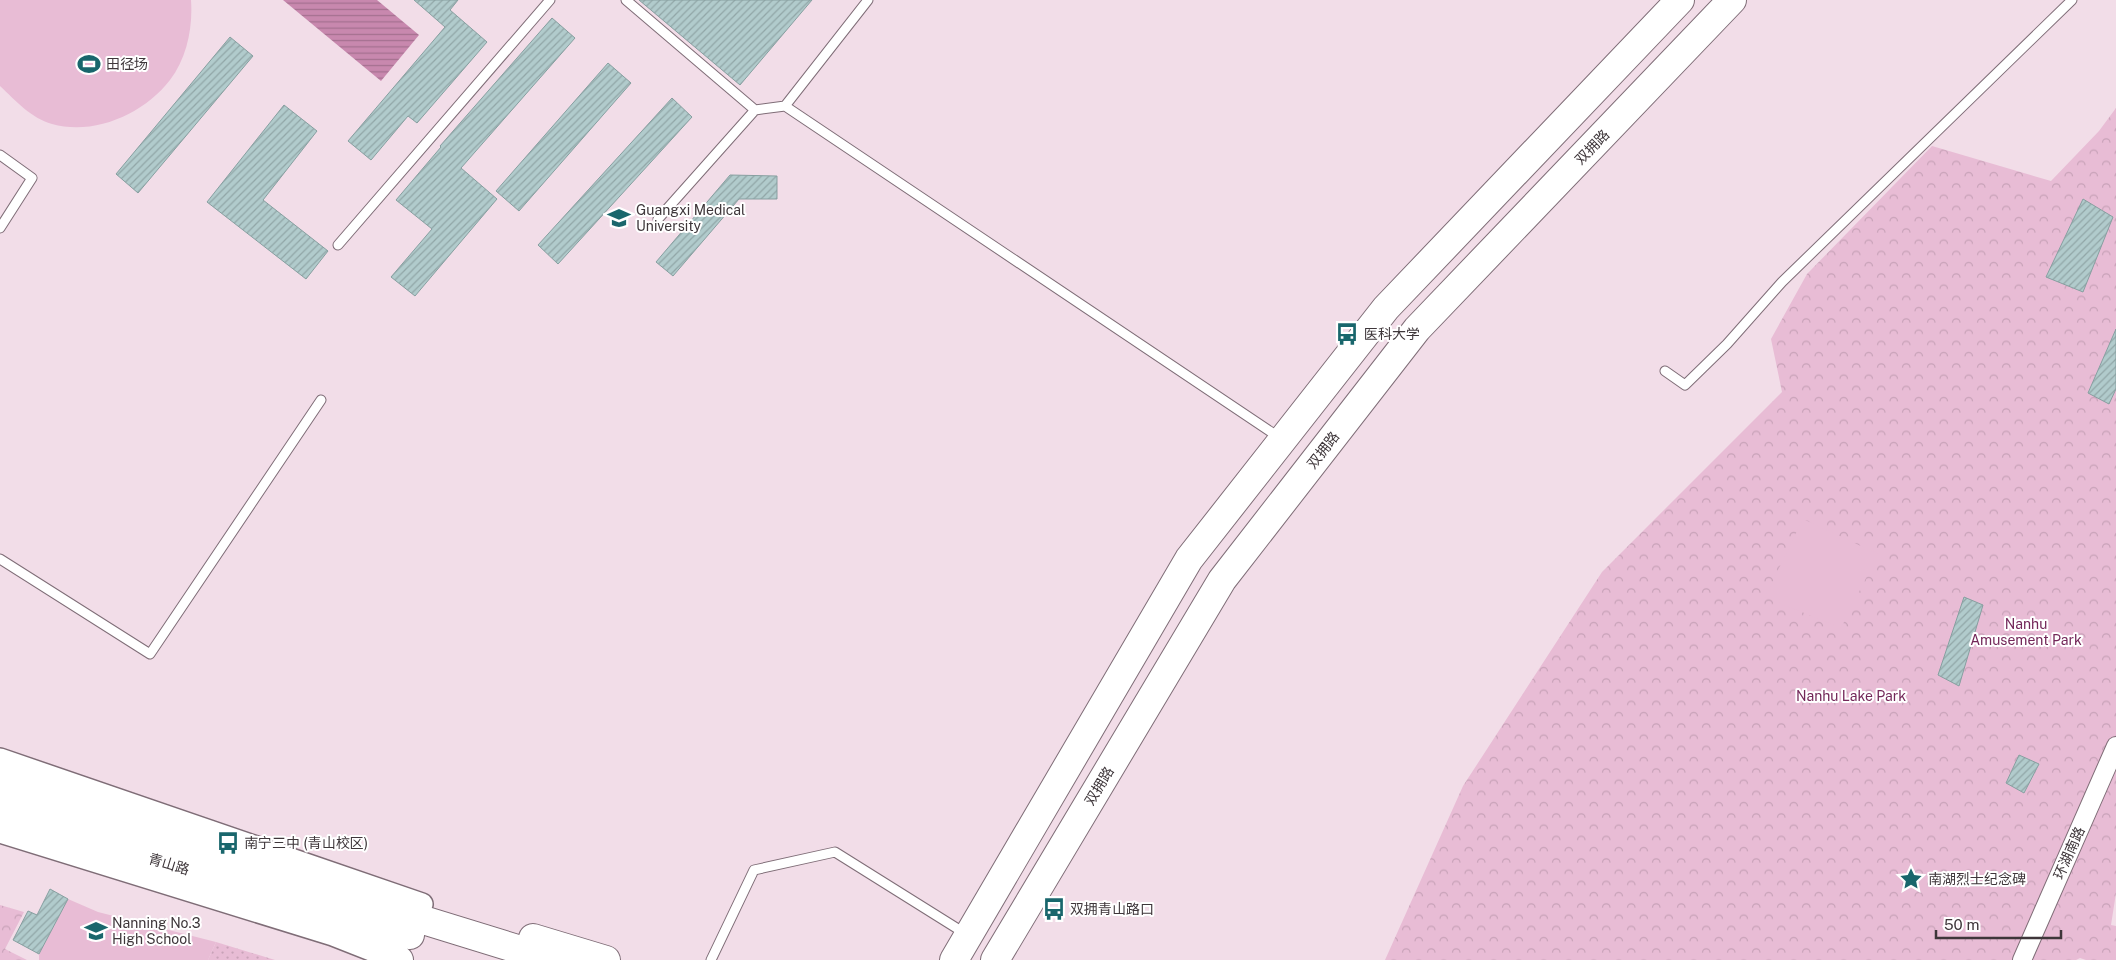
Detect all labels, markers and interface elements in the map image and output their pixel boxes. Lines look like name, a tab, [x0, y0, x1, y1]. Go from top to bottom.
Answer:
sports icon: 田径场	[76, 51, 102, 77]
place label: 田径场	[106, 56, 148, 72]
street label: 双拥路	[1572, 126, 1612, 168]
place label: Guangxi Medical University	[636, 202, 745, 234]
school or university icon: Guangxi Medical University	[606, 205, 632, 231]
bus stop icon: 医科大学	[1334, 321, 1360, 347]
place label: 医科大学	[1364, 326, 1420, 342]
street label: 双拥路	[1304, 429, 1342, 471]
park label: Nanhu Amusement Park	[1970, 616, 2082, 648]
park label: Nanhu Lake Park	[1796, 688, 1906, 704]
street label: 双拥路	[1081, 764, 1117, 808]
street label: 环湖南路	[2050, 824, 2088, 882]
bus stop icon: 南宁三中 (青山校区)	[215, 830, 241, 856]
place label: 南宁三中 (青山校区)	[244, 835, 368, 851]
street label: 青山路	[147, 850, 191, 878]
place icon: 南湖烈士纪念碑	[1898, 866, 1924, 892]
place label: 南湖烈士纪念碑	[1928, 871, 2026, 887]
bus stop icon: 双拥青山路口	[1041, 896, 1067, 922]
place label: 双拥青山路口	[1070, 901, 1154, 917]
scale bar	[1936, 908, 2061, 940]
place label: Nanning No.3 High School	[112, 915, 201, 947]
text: 50 m	[1944, 916, 1979, 933]
school or university icon: Nanning No.3 High School	[83, 918, 109, 944]

